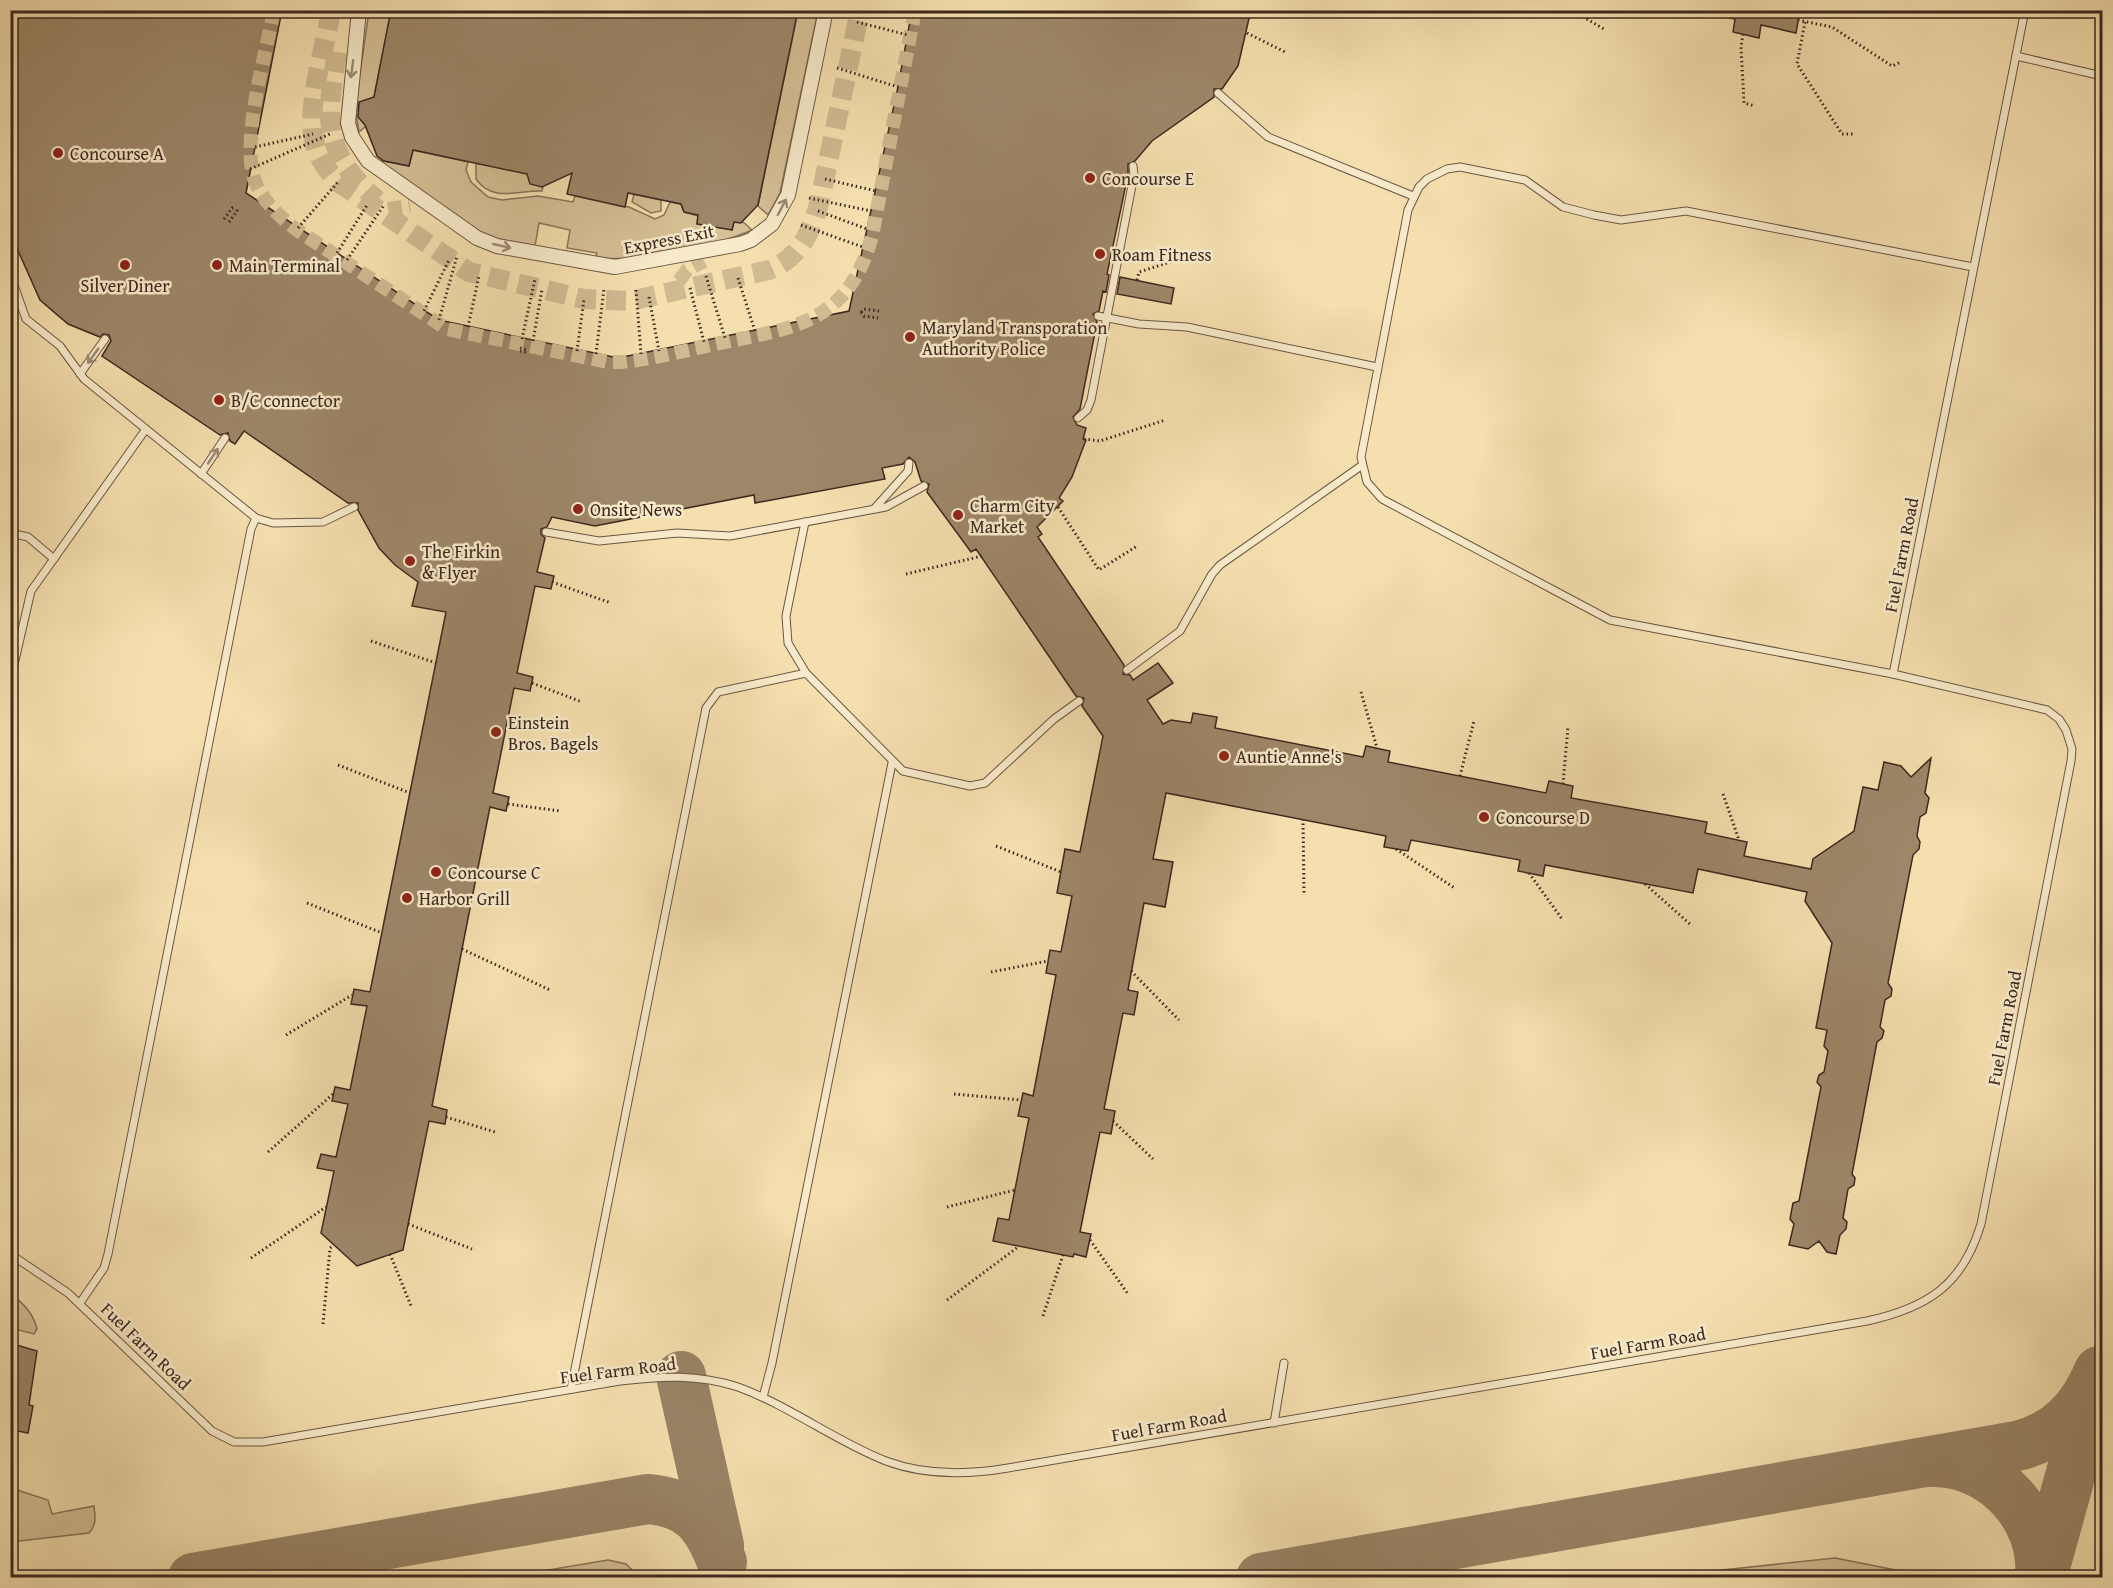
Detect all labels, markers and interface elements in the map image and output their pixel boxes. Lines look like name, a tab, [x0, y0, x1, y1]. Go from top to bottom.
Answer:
one-way arrow	[347, 58, 358, 78]
place label: Concourse A	[70, 140, 164, 167]
marker: Concourse A	[51, 146, 65, 160]
place label: Concourse E	[1102, 165, 1194, 192]
marker: Concourse E	[1083, 171, 1097, 185]
one-way arrow	[777, 199, 788, 217]
street label: Express Exit	[622, 217, 717, 261]
one-way arrow	[492, 241, 511, 253]
place label: Roam Fitness	[1112, 241, 1212, 268]
marker: Roam Fitness	[1093, 247, 1107, 261]
place label: Main Terminal	[229, 252, 340, 279]
marker: Silver Diner	[118, 258, 132, 272]
marker: Main Terminal	[210, 258, 224, 272]
place label: Silver Diner	[80, 272, 170, 299]
place label: Maryland Transporation Authority Police	[922, 314, 1107, 362]
marker: Maryland Transporation Authority Police	[903, 330, 917, 344]
one-way arrow	[86, 348, 99, 364]
place label: B/C connector	[231, 387, 341, 414]
marker: B/C connector	[212, 393, 226, 407]
one-way arrow	[207, 448, 219, 464]
place label: Charm City Market	[970, 492, 1055, 540]
street label: Fuel Farm Road	[1877, 495, 1925, 615]
place label: Onsite News	[590, 496, 682, 523]
marker: Onsite News	[571, 502, 585, 516]
marker: Charm City Market	[951, 508, 965, 522]
place label: The Firkin & Flyer	[422, 538, 500, 586]
marker: The Firkin & Flyer	[403, 554, 417, 568]
place label: Einstein Bros. Bagels	[508, 709, 598, 757]
marker: Einstein Bros. Bagels	[489, 725, 503, 739]
place label: Auntie Anne's	[1236, 743, 1342, 770]
marker: Auntie Anne's	[1217, 749, 1231, 763]
place label: Concourse D	[1496, 804, 1590, 831]
marker: Concourse D	[1477, 810, 1491, 824]
place label: Concourse C	[448, 859, 541, 886]
marker: Concourse C	[429, 865, 443, 879]
place label: Harbor Grill	[419, 885, 510, 912]
marker: Harbor Grill	[400, 891, 414, 905]
street label: Fuel Farm Road	[1980, 968, 2028, 1088]
street label: Fuel Farm Road	[95, 1296, 197, 1396]
street label: Fuel Farm Road	[1588, 1320, 1708, 1366]
street label: Fuel Farm Road	[559, 1349, 678, 1390]
street label: Fuel Farm Road	[1109, 1402, 1229, 1448]

